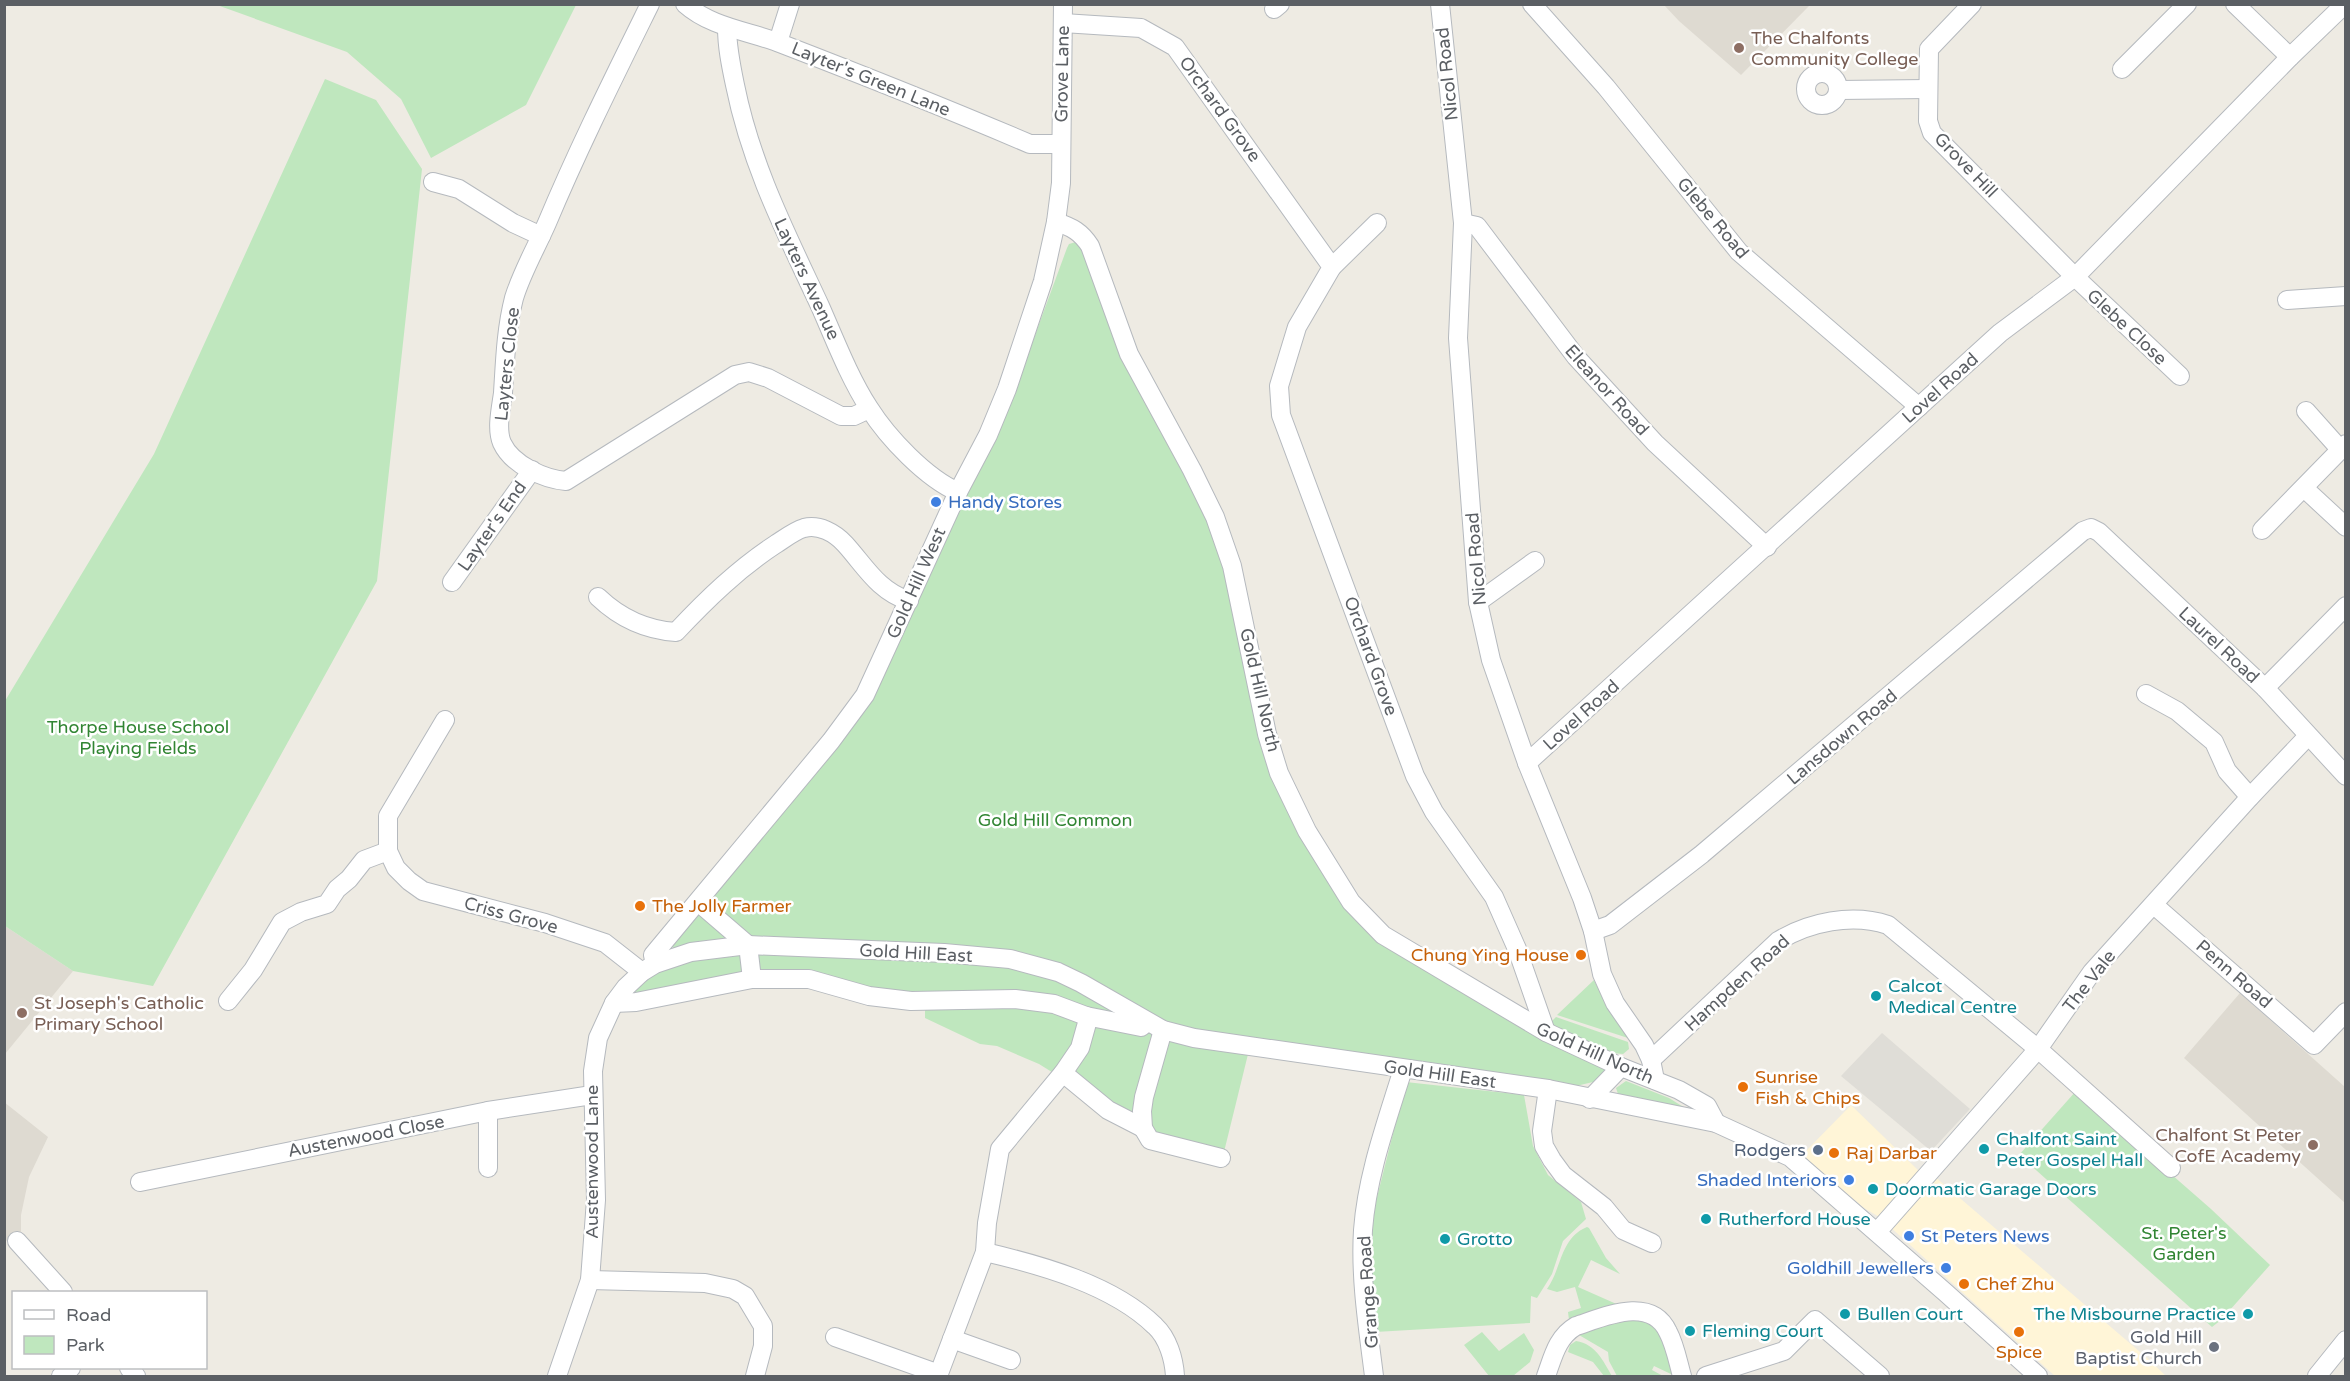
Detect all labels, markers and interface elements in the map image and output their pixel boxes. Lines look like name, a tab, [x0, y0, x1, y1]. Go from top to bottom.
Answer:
street label: Grove Lane	[1050, 25, 1074, 123]
street label: Nicol Road	[1431, 26, 1463, 122]
place label: The Chalfonts Community College	[1751, 27, 1919, 70]
street label: Layter's Green Lane	[788, 37, 954, 121]
marker: The Chalfonts Community College	[1732, 41, 1746, 55]
street label: Orchard Grove	[1174, 52, 1266, 166]
street label: Grove Hill	[1930, 128, 2002, 202]
street label: Glebe Road	[1673, 173, 1753, 263]
street label: Layters Avenue	[769, 215, 845, 343]
street label: Glebe Close	[2082, 284, 2172, 370]
street label: Layters Close	[490, 306, 524, 422]
street label: Eleanor Road	[1560, 340, 1654, 440]
street label: Lovel Road	[1897, 348, 1983, 428]
street label: Layter's End	[453, 477, 531, 575]
place label: Handy Stores	[948, 491, 1062, 513]
marker: Handy Stores	[929, 495, 943, 509]
street label: Nicol Road	[1461, 511, 1491, 607]
street label: Gold Hill West	[882, 524, 950, 642]
street label: Orchard Grove	[1339, 593, 1403, 719]
street label: Laurel Road	[2174, 602, 2264, 688]
street label: Gold Hill North	[1235, 626, 1285, 754]
street label: Lovel Road	[1538, 675, 1624, 755]
street label: Lansdown Road	[1782, 684, 1902, 790]
park label: Thorpe House School Playing Fields	[47, 716, 229, 759]
park label: Gold Hill Common	[978, 809, 1132, 831]
street label: Criss Grove	[462, 892, 560, 938]
place label: The Jolly Farmer	[652, 895, 792, 917]
marker: The Jolly Farmer	[633, 899, 647, 913]
street label: Hampden Road	[1680, 930, 1794, 1036]
street label: Penn Road	[2191, 935, 2277, 1013]
street label: Gold Hill East	[859, 939, 973, 967]
place label: Chung Ying House	[1411, 944, 1569, 966]
street label: The Vale	[2058, 945, 2120, 1017]
marker: Chung Ying House	[1574, 948, 1588, 962]
place label: Calcot Medical Centre	[1888, 975, 2017, 1018]
marker: Calcot Medical Centre	[1869, 989, 1883, 1003]
place label: St Joseph's Catholic Primary School	[34, 992, 204, 1035]
marker: St Joseph's Catholic Primary School	[15, 1006, 29, 1020]
street label: Gold Hill North	[1533, 1017, 1657, 1089]
street label: Gold Hill East	[1382, 1055, 1498, 1093]
place label: Sunrise Fish & Chips	[1755, 1066, 1860, 1109]
marker: Sunrise Fish & Chips	[1736, 1080, 1750, 1094]
street label: Austenwood Lane	[581, 1085, 603, 1239]
street label: Austenwood Close	[286, 1110, 446, 1162]
place label: Chalfont St Peter CofE Academy	[2155, 1124, 2301, 1167]
place label: Chalfont Saint Peter Gospel Hall	[1996, 1128, 2143, 1171]
marker: Chalfont St Peter CofE Academy	[2306, 1138, 2320, 1152]
place label: Rodgers	[1734, 1139, 1806, 1161]
place label: Raj Darbar	[1846, 1142, 1937, 1164]
marker: Chalfont Saint Peter Gospel Hall	[1977, 1142, 1991, 1156]
marker: Rodgers	[1811, 1143, 1825, 1157]
marker: Raj Darbar	[1827, 1146, 1841, 1160]
place label: Shaded Interiors	[1697, 1169, 1837, 1191]
marker: Shaded Interiors	[1842, 1173, 1856, 1187]
place label: Doormatic Garage Doors	[1885, 1178, 2097, 1200]
marker: Doormatic Garage Doors	[1866, 1182, 1880, 1196]
place label: Rutherford House	[1718, 1208, 1871, 1230]
marker: Rutherford House	[1699, 1212, 1713, 1226]
park label: St. Peter's Garden	[2141, 1222, 2227, 1265]
place label: St Peters News	[1921, 1225, 2050, 1247]
place label: Grotto	[1457, 1228, 1513, 1250]
marker: St Peters News	[1902, 1229, 1916, 1243]
marker: Grotto	[1438, 1232, 1452, 1246]
street label: Grange Road	[1353, 1235, 1383, 1349]
place label: Goldhill Jewellers	[1787, 1257, 1934, 1279]
marker: Goldhill Jewellers	[1939, 1261, 1953, 1275]
place label: Chef Zhu	[1976, 1273, 2055, 1295]
marker: Chef Zhu	[1957, 1277, 1971, 1291]
legend	[12, 1291, 207, 1369]
place label: Bullen Court	[1857, 1303, 1963, 1325]
place label: The Misbourne Practice	[2033, 1303, 2236, 1325]
text: Road	[66, 1304, 111, 1326]
marker: Bullen Court	[1838, 1307, 1852, 1321]
marker: The Misbourne Practice	[2241, 1307, 2255, 1321]
place label: Fleming Court	[1702, 1320, 1824, 1342]
marker: Fleming Court	[1683, 1324, 1697, 1338]
marker: Spice	[2012, 1325, 2026, 1339]
place label: Gold Hill Baptist Church	[2075, 1326, 2202, 1369]
text: Park	[66, 1334, 105, 1356]
marker: Gold Hill Baptist Church	[2207, 1340, 2221, 1354]
place label: Spice	[1996, 1341, 2042, 1363]

